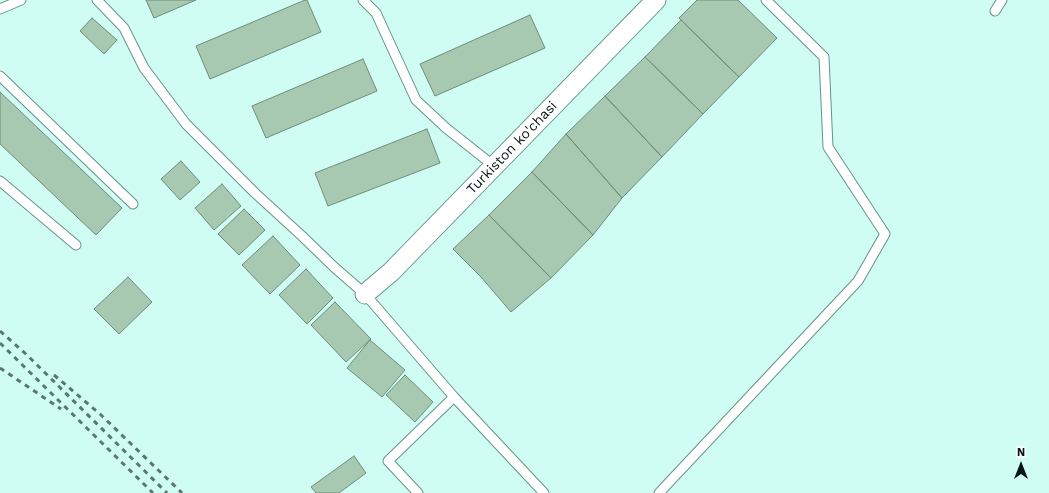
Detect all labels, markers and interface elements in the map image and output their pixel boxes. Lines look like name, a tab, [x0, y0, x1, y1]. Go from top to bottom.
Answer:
street label: Turkiston ko'chasi	[463, 98, 561, 198]
north arrow	[1001, 445, 1041, 485]
text: N	[1017, 446, 1025, 459]

